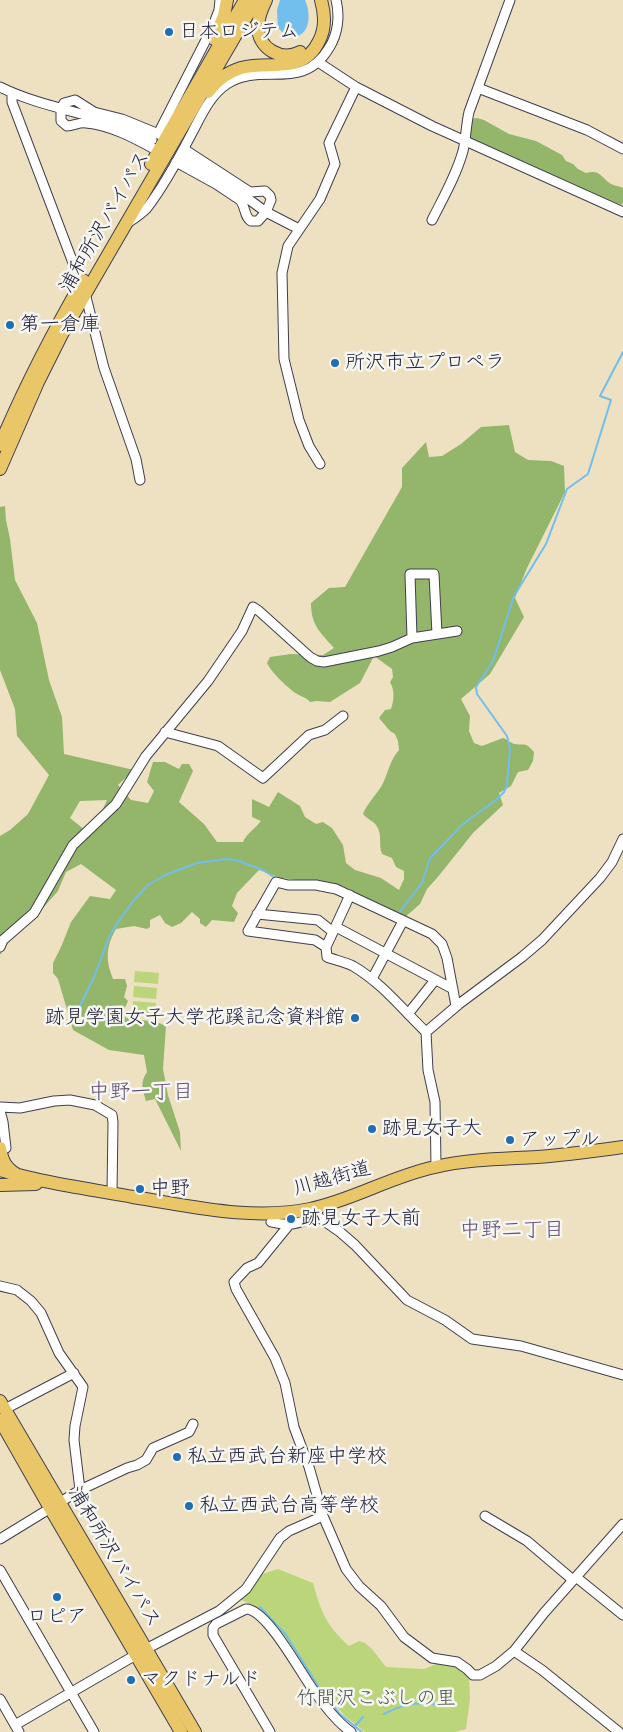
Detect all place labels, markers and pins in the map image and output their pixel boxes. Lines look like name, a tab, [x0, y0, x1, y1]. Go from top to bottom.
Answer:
place label: 日本ロジテム	[179, 20, 299, 44]
marker: 日本ロジテム	[163, 26, 175, 38]
place label: 第一倉庫	[20, 313, 100, 337]
marker: 第一倉庫	[4, 319, 16, 331]
place label: 所沢市立プロペラ	[345, 351, 505, 375]
marker: 所沢市立プロペラ	[329, 357, 341, 369]
place label: 跡見学園女子大学花蹊記念資料館	[45, 1006, 345, 1030]
marker: 跡見学園女子大学花蹊記念資料館	[349, 1012, 361, 1024]
place label: 跡見女子大	[382, 1117, 482, 1141]
marker: 跡見女子大	[366, 1123, 378, 1135]
place label: アップル	[520, 1128, 600, 1152]
marker: アップル	[504, 1134, 516, 1146]
place label: 中野	[150, 1177, 190, 1201]
marker: 中野	[134, 1183, 146, 1195]
place label: 跡見女子大前	[301, 1207, 421, 1231]
marker: 跡見女子大前	[285, 1213, 297, 1225]
place label: 私立西武台新座中学校	[187, 1445, 387, 1469]
marker: 私立西武台新座中学校	[171, 1451, 183, 1463]
place label: 私立西武台高等学校	[199, 1494, 379, 1518]
marker: 私立西武台高等学校	[183, 1500, 195, 1512]
marker: ロピア	[51, 1591, 63, 1603]
place label: ロピア	[27, 1605, 87, 1629]
place label: マクドナルド	[141, 1668, 261, 1692]
marker: マクドナルド	[125, 1674, 137, 1686]

